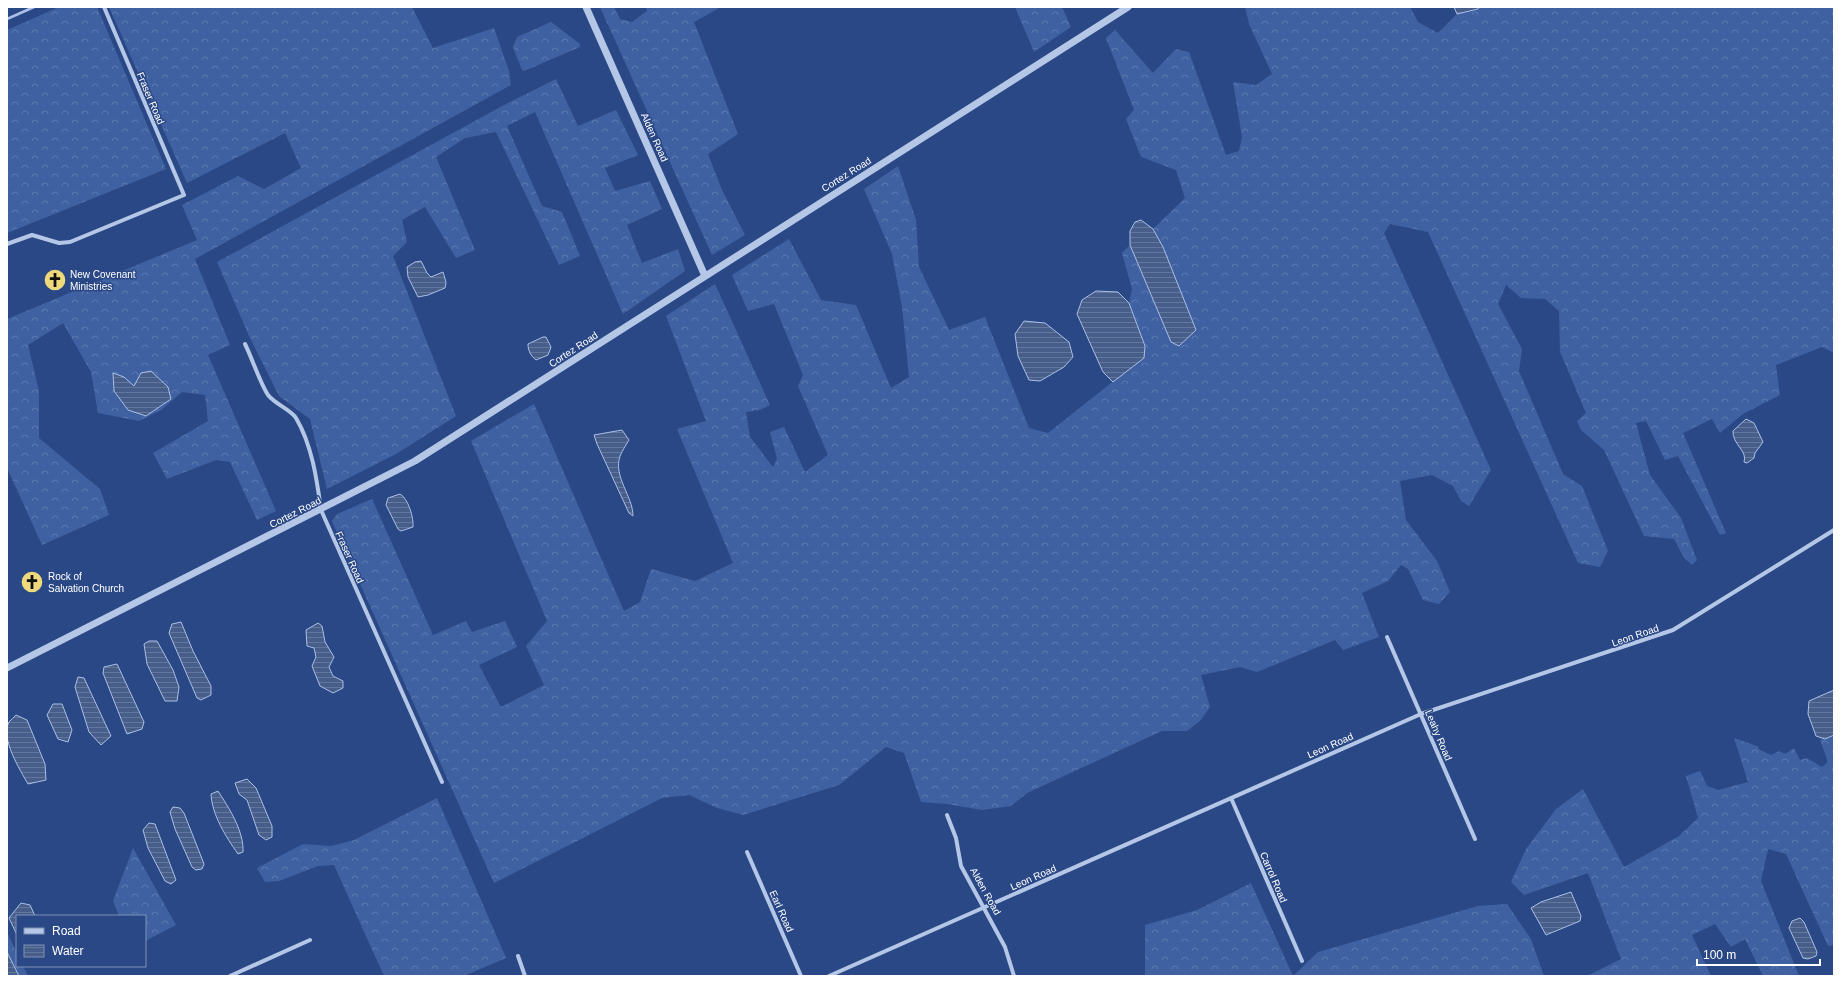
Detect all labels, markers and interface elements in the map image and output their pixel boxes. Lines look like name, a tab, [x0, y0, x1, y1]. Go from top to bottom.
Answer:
street label: Fraser Road	[135, 70, 166, 126]
street label: Alden Road	[639, 111, 670, 163]
street label: Cortez Road	[820, 155, 873, 194]
church icon: New Covenant Ministries	[42, 267, 68, 293]
place label: New Covenant Ministries	[70, 269, 136, 292]
street label: Cortez Road	[547, 330, 600, 369]
street label: Cortez Road	[268, 495, 323, 530]
street label: Fraser Road	[333, 530, 366, 585]
church icon: Rock of Salvation Church	[19, 569, 45, 595]
place label: Rock of Salvation Church	[48, 571, 124, 594]
street label: Leon Road	[1610, 622, 1660, 649]
street label: Leahy Road	[1423, 708, 1454, 762]
street label: Leon Road	[1306, 730, 1355, 760]
street label: Carrol Road	[1258, 850, 1289, 904]
street label: Leon Road	[1009, 862, 1058, 892]
street label: Alden Road	[968, 866, 1003, 917]
street label: Earl Road	[767, 889, 796, 934]
legend	[16, 915, 146, 967]
text: Road	[52, 924, 81, 938]
scale bar	[1697, 941, 1820, 967]
text: Water	[52, 944, 84, 958]
text: 100 m	[1703, 948, 1736, 962]

